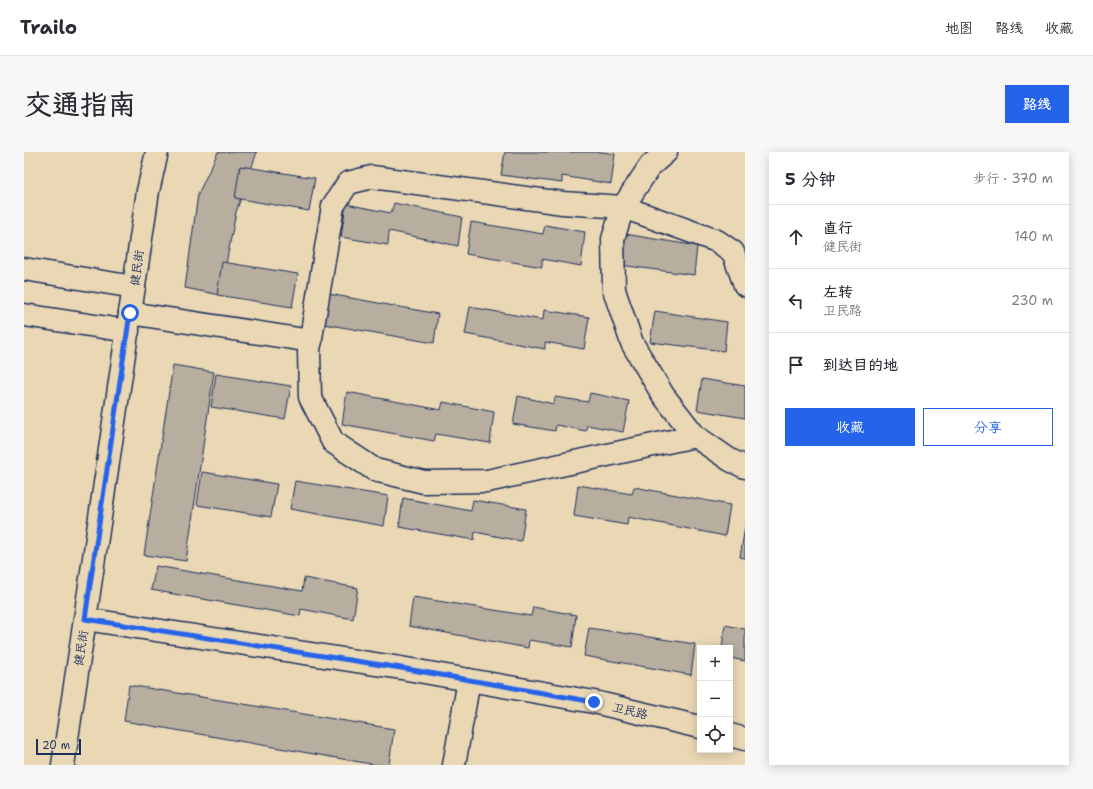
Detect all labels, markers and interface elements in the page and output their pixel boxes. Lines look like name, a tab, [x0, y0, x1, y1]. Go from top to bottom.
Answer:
text: Trailo	[20, 15, 77, 40]
text: 地图	[945, 19, 973, 37]
text: 路线	[995, 19, 1023, 37]
text: 收藏	[1045, 19, 1073, 37]
text: 交通指南	[24, 85, 136, 123]
button: 路线	[1005, 85, 1069, 123]
text: 5 分钟	[785, 168, 835, 190]
text: 步行 · 370 m	[973, 170, 1053, 187]
text: 直行	[823, 218, 853, 238]
icon: ahead	[785, 226, 807, 248]
text: 140 m	[1014, 228, 1053, 245]
text: 健民街	[823, 238, 862, 255]
street label: 健民街	[127, 249, 147, 287]
text: 左转	[823, 282, 853, 302]
icon: left	[785, 290, 807, 312]
text: 230 m	[1011, 292, 1053, 309]
text: 卫民路	[823, 302, 862, 319]
route start	[121, 304, 139, 322]
icon: arrive	[785, 354, 807, 376]
text: 到达目的地	[823, 355, 898, 375]
button: 收藏	[785, 408, 915, 446]
button: 分享	[923, 408, 1053, 446]
street label: 健民街	[70, 629, 92, 667]
map controls	[697, 645, 733, 753]
button: +	[697, 645, 733, 681]
button: −	[697, 681, 733, 717]
route end	[585, 693, 603, 711]
street label: 卫民路	[611, 699, 649, 723]
button: locate	[697, 717, 733, 753]
scale bar	[36, 737, 81, 756]
text: 20 m	[42, 738, 70, 753]

